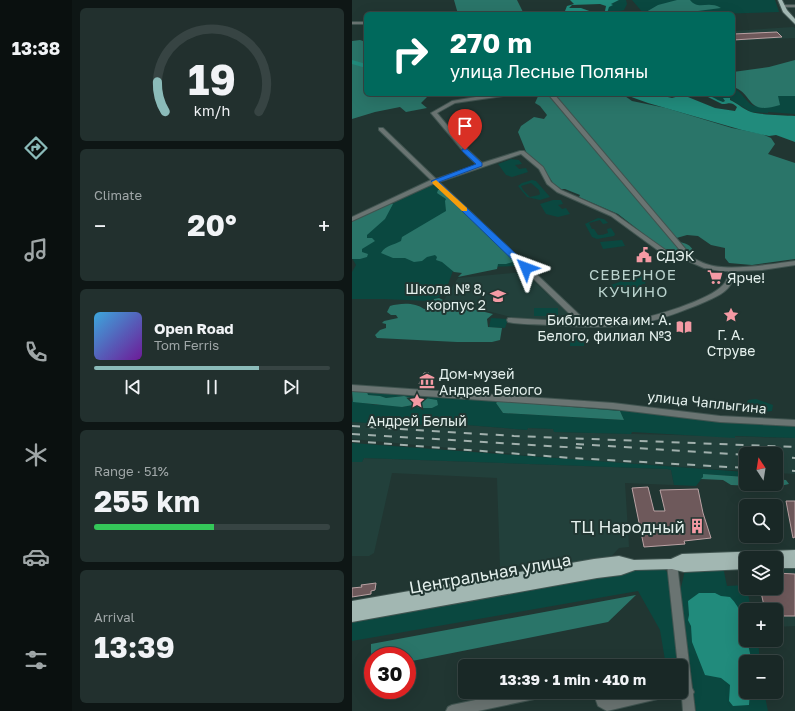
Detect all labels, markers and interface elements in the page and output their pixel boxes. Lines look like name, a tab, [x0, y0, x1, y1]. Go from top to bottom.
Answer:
text: 270 m	[450, 26, 532, 59]
icon: right	[384, 28, 436, 80]
text: 13:38	[12, 37, 60, 59]
text: 19	[188, 54, 236, 104]
text: улица Лесные Поляны	[450, 60, 648, 82]
text: km/h	[194, 102, 230, 119]
pin	[448, 109, 482, 150]
icon: arrive	[454, 115, 476, 137]
icon: directions	[22, 134, 50, 162]
text: Climate	[94, 187, 142, 203]
text: 20°	[187, 207, 237, 243]
text: −	[94, 212, 106, 239]
text: +	[318, 212, 330, 239]
icon: music	[22, 236, 50, 264]
public building icon: СДЭК	[635, 246, 653, 264]
position arrow	[505, 247, 547, 289]
place label: СДЭК	[656, 247, 695, 264]
district label: СЕВЕРНОЕ КУЧИНО	[589, 265, 677, 300]
supermarket icon: Ярче!	[706, 268, 724, 286]
place label: Ярче!	[727, 269, 765, 286]
place label: Школа № 8, корпус 2	[405, 280, 486, 313]
school or university icon: Школа № 8, корпус 2	[489, 287, 507, 305]
place icon: Г. А. Струве	[722, 306, 740, 324]
place label: Библиотека им. А. Белого, филиал №3	[537, 311, 672, 344]
library icon: Библиотека им. А. Белого, филиал №3	[675, 318, 693, 336]
text: Open Road	[154, 319, 234, 337]
place label: Г. А. Струве	[707, 326, 755, 359]
text: Tom Ferris	[154, 337, 219, 353]
icon: phone	[22, 338, 50, 366]
place label: Дом-музей Андрея Белого	[439, 365, 542, 398]
museum icon: Дом-музей Андрея Белого	[418, 372, 436, 390]
icon: previous	[122, 376, 144, 398]
icon: pause	[201, 376, 223, 398]
icon: next	[280, 376, 302, 398]
street label: улица Чаплыгина	[646, 387, 768, 417]
place icon: Андрей Белый	[408, 392, 426, 410]
place label: Андрей Белый	[367, 412, 467, 429]
icon: climate	[22, 441, 50, 469]
north arrow	[739, 447, 783, 491]
map controls	[739, 447, 783, 699]
text: Range · 51%	[94, 463, 169, 479]
text: 255 km	[94, 483, 200, 519]
button: search	[739, 499, 783, 543]
place label: ТЦ Народный	[571, 516, 685, 537]
building icon: ТЦ Народный	[688, 517, 706, 535]
icon: car	[22, 543, 50, 571]
street label: Центральная улица	[407, 548, 573, 598]
button: layers	[739, 551, 783, 595]
button: +	[739, 603, 783, 647]
text: Arrival	[94, 609, 135, 625]
text: 13:39	[94, 629, 175, 665]
icon: filters	[22, 646, 50, 674]
speed limit sign: 30	[364, 647, 416, 699]
button: −	[739, 655, 783, 699]
text: 13:39 · 1 min · 410 m	[500, 670, 646, 688]

